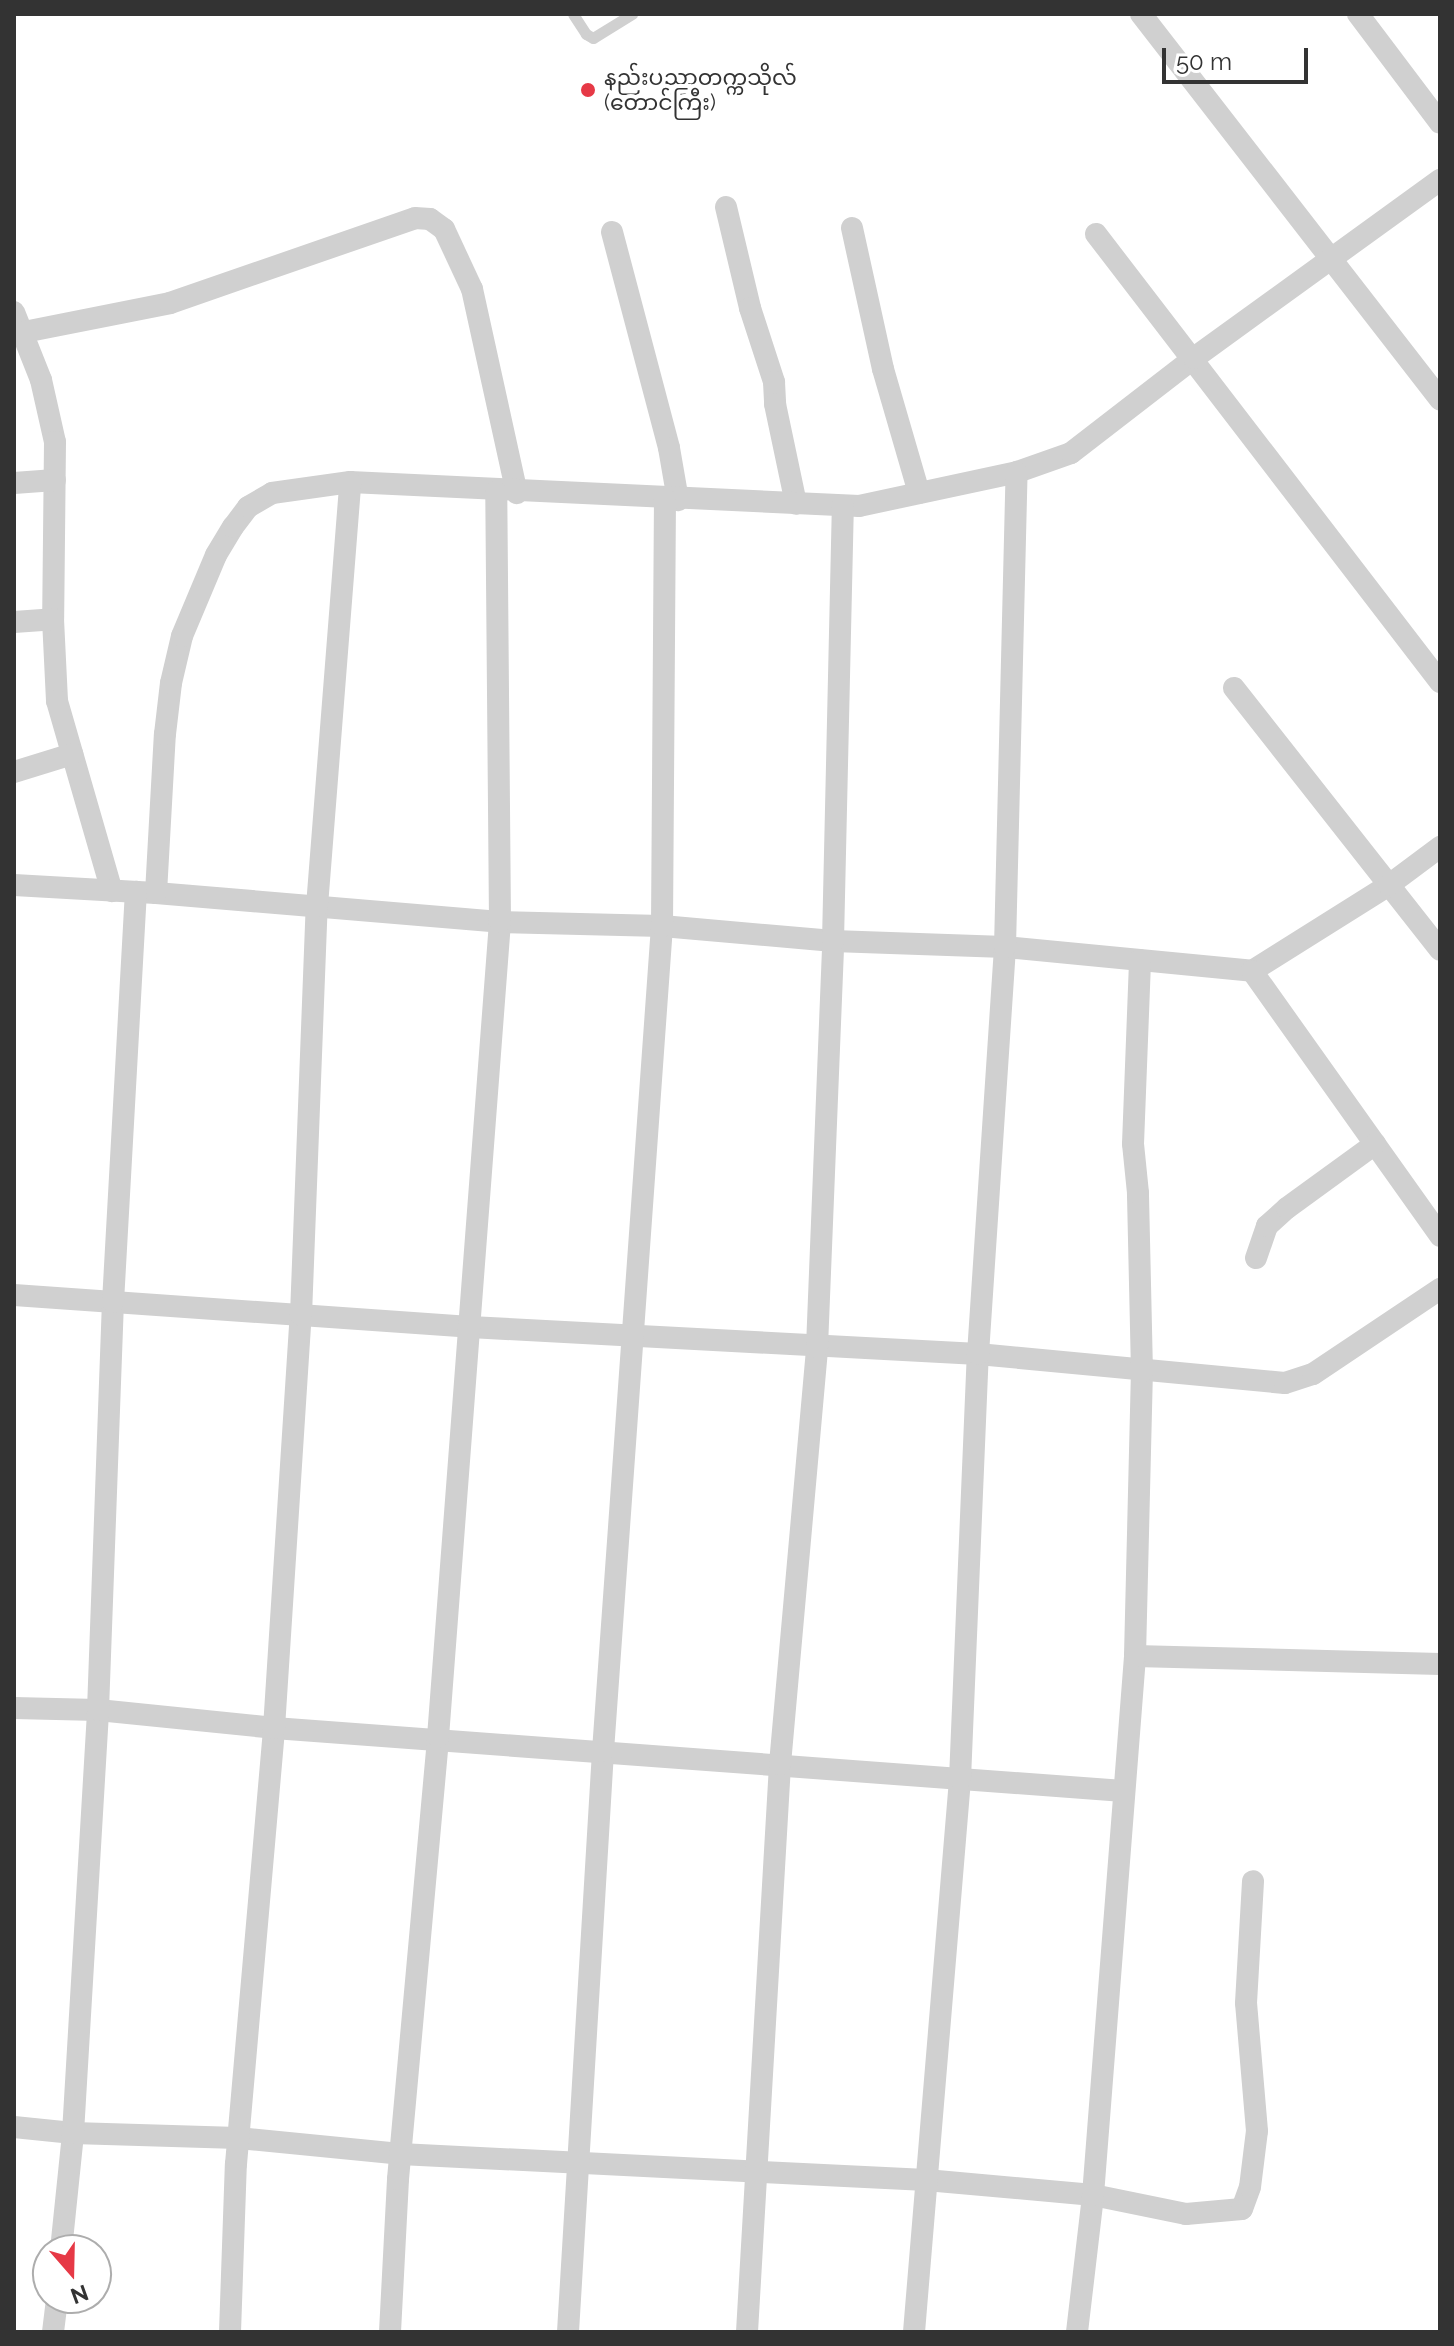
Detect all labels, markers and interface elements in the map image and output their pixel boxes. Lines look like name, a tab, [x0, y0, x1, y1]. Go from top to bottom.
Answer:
scale bar	[1166, 32, 1312, 82]
text: 50 m	[1176, 47, 1232, 76]
place label: နည်းပညာတက္ကသိုလ် (တောင်ကြီး)	[604, 64, 797, 116]
marker: နည်းပညာတက္ကသိုလ် (တောင်ကြီး)	[579, 81, 597, 99]
north arrow	[32, 2234, 112, 2314]
text: N	[67, 2280, 92, 2310]

